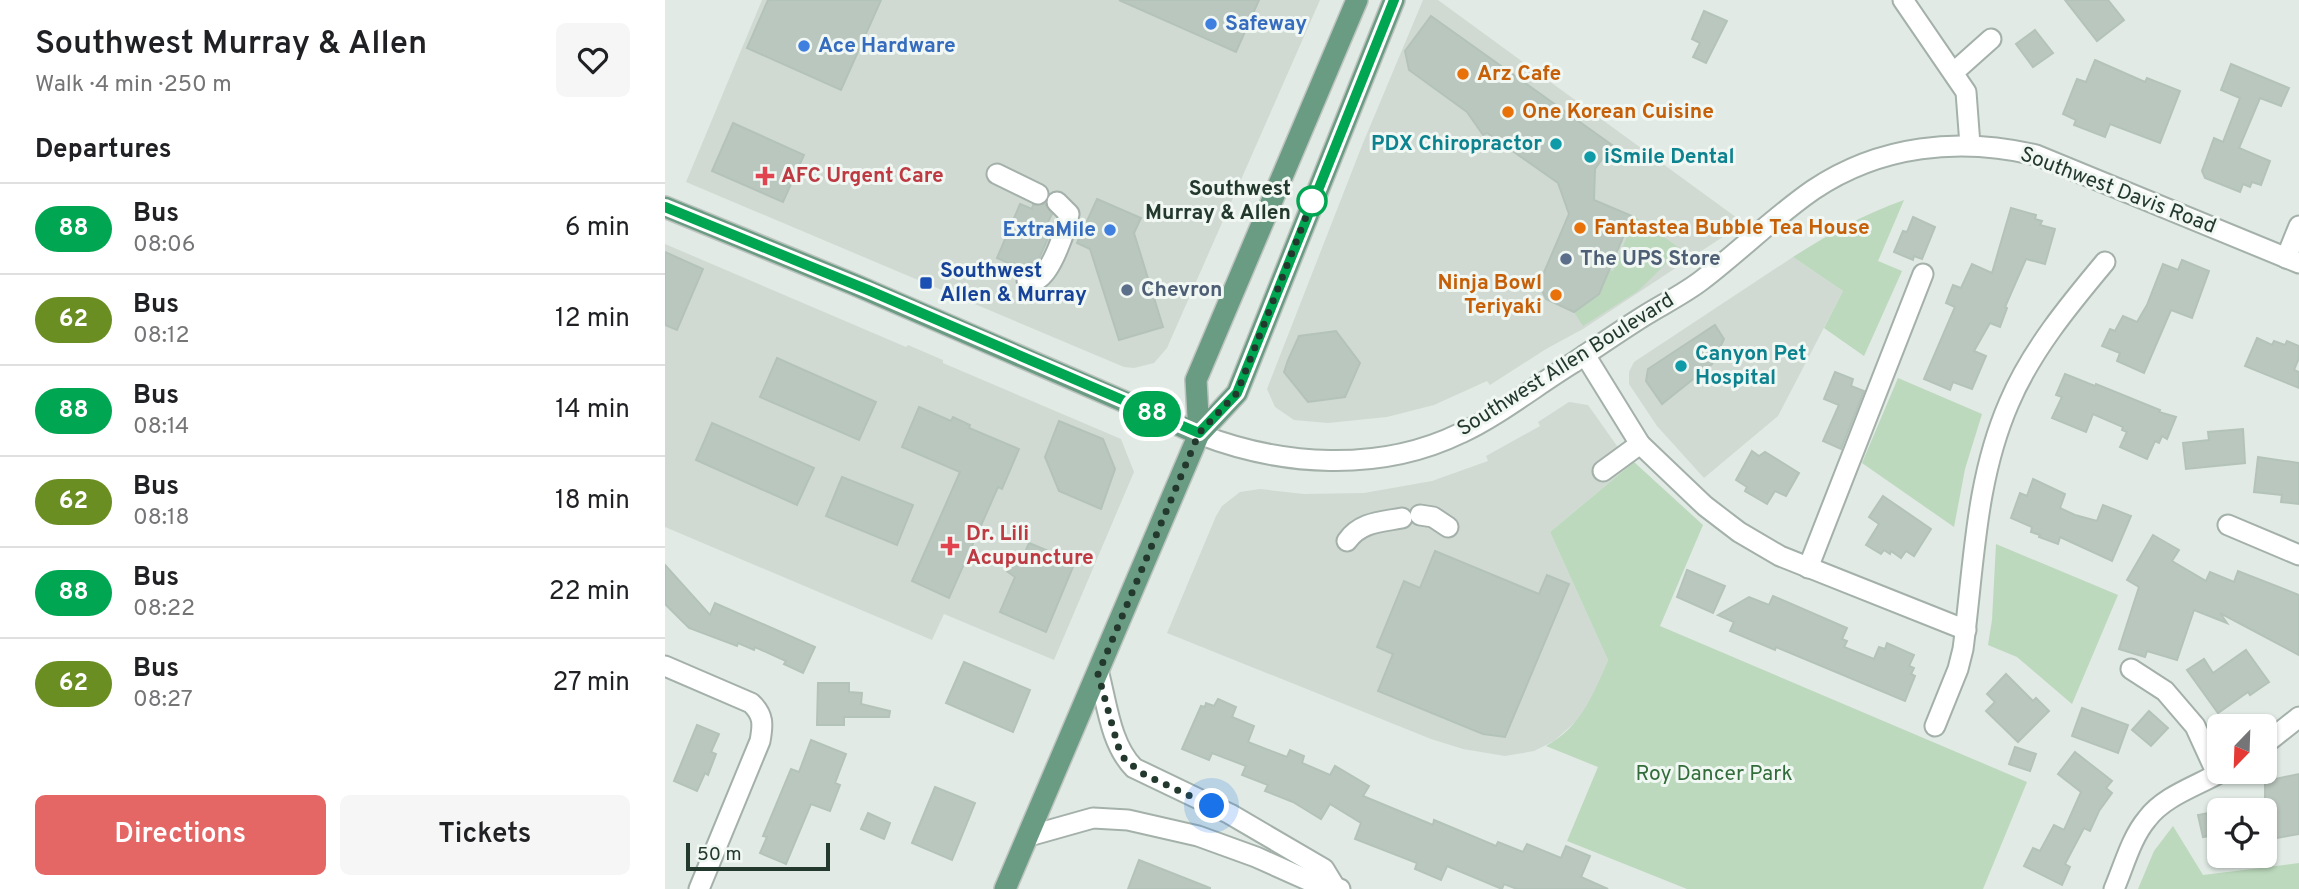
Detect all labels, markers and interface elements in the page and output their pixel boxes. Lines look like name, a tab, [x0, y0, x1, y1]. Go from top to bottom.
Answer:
place label: Safeway	[1225, 11, 1307, 38]
marker: Safeway	[1203, 16, 1219, 32]
button: heart	[556, 23, 630, 97]
text: Southwest Murray & Allen	[35, 24, 427, 66]
place label: Ace Hardware	[818, 33, 956, 60]
marker: Ace Hardware	[796, 38, 812, 54]
place label: Arz Cafe	[1477, 61, 1561, 88]
marker: Arz Cafe	[1455, 66, 1471, 82]
text: Walk · 4 min · 250 m	[35, 71, 232, 100]
place label: One Korean Cuisine	[1522, 99, 1714, 126]
marker: One Korean Cuisine	[1500, 104, 1516, 120]
place label: PDX Chiropractor	[1371, 131, 1542, 158]
text: Departures	[35, 134, 172, 167]
marker: PDX Chiropractor	[1548, 136, 1564, 152]
street label: Southwest Davis Road	[2016, 141, 2220, 241]
place label: iSmile Dental	[1604, 144, 1735, 171]
marker: iSmile Dental	[1582, 149, 1598, 165]
place label: AFC Urgent Care	[781, 163, 944, 190]
marker: AFC Urgent Care	[755, 166, 775, 186]
place label: Southwest Murray & Allen	[1145, 176, 1291, 227]
marker: Southwest Murray & Allen	[1297, 186, 1327, 216]
text: Bus	[133, 198, 179, 231]
text: 6 min	[565, 212, 630, 245]
text: 88	[58, 214, 89, 244]
place label: Fantastea Bubble Tea House	[1594, 215, 1870, 242]
place label: ExtraMile	[1003, 217, 1096, 244]
marker: Fantastea Bubble Tea House	[1572, 220, 1588, 236]
marker: ExtraMile	[1102, 222, 1118, 238]
text: 08:06	[133, 231, 196, 260]
place label: The UPS Store	[1580, 246, 1721, 273]
marker: The UPS Store	[1558, 251, 1574, 267]
place label: Southwest Allen & Murray	[940, 258, 1087, 309]
place label: Ninja Bowl Teriyaki	[1438, 270, 1542, 321]
marker: Southwest Allen & Murray	[918, 275, 934, 291]
place label: Chevron	[1141, 277, 1222, 304]
marker: Chevron	[1119, 282, 1135, 298]
street label: Southwest Allen Boulevard	[1452, 287, 1680, 443]
marker: Ninja Bowl Teriyaki	[1548, 287, 1564, 303]
text: Bus	[133, 289, 179, 322]
text: 12 min	[555, 303, 630, 336]
text: 62	[59, 305, 88, 335]
text: 08:12	[133, 322, 190, 351]
place label: Canyon Pet Hospital	[1695, 341, 1807, 392]
marker: Canyon Pet Hospital	[1673, 358, 1689, 374]
text: Bus	[133, 380, 179, 413]
line badge: 88	[1121, 391, 1183, 437]
text: 14 min	[555, 394, 630, 427]
text: 88	[58, 396, 89, 426]
text: 88	[1137, 399, 1167, 429]
text: 08:14	[133, 413, 189, 442]
text: Bus	[133, 471, 179, 504]
text: 18 min	[555, 485, 630, 518]
text: 62	[59, 487, 88, 517]
text: 08:18	[133, 504, 190, 533]
place label: Dr. Lili Acupuncture	[966, 521, 1094, 572]
marker: Dr. Lili Acupuncture	[940, 536, 960, 556]
text: Bus	[133, 562, 179, 595]
text: 22 min	[549, 576, 630, 609]
text: 88	[58, 578, 89, 608]
text: 08:22	[133, 595, 195, 624]
text: Bus	[133, 653, 179, 686]
text: 27 min	[552, 667, 630, 700]
text: 62	[59, 669, 88, 699]
text: 08:27	[133, 686, 193, 715]
north arrow	[2207, 714, 2277, 784]
map controls	[2207, 714, 2277, 868]
park label: Roy Dancer Park	[1635, 761, 1793, 788]
your location	[1194, 788, 1229, 823]
button: Directions	[35, 795, 326, 875]
button: Tickets	[340, 795, 630, 875]
button: locate	[2207, 798, 2277, 868]
scale bar	[686, 840, 829, 872]
text: 50 m	[697, 843, 742, 867]

